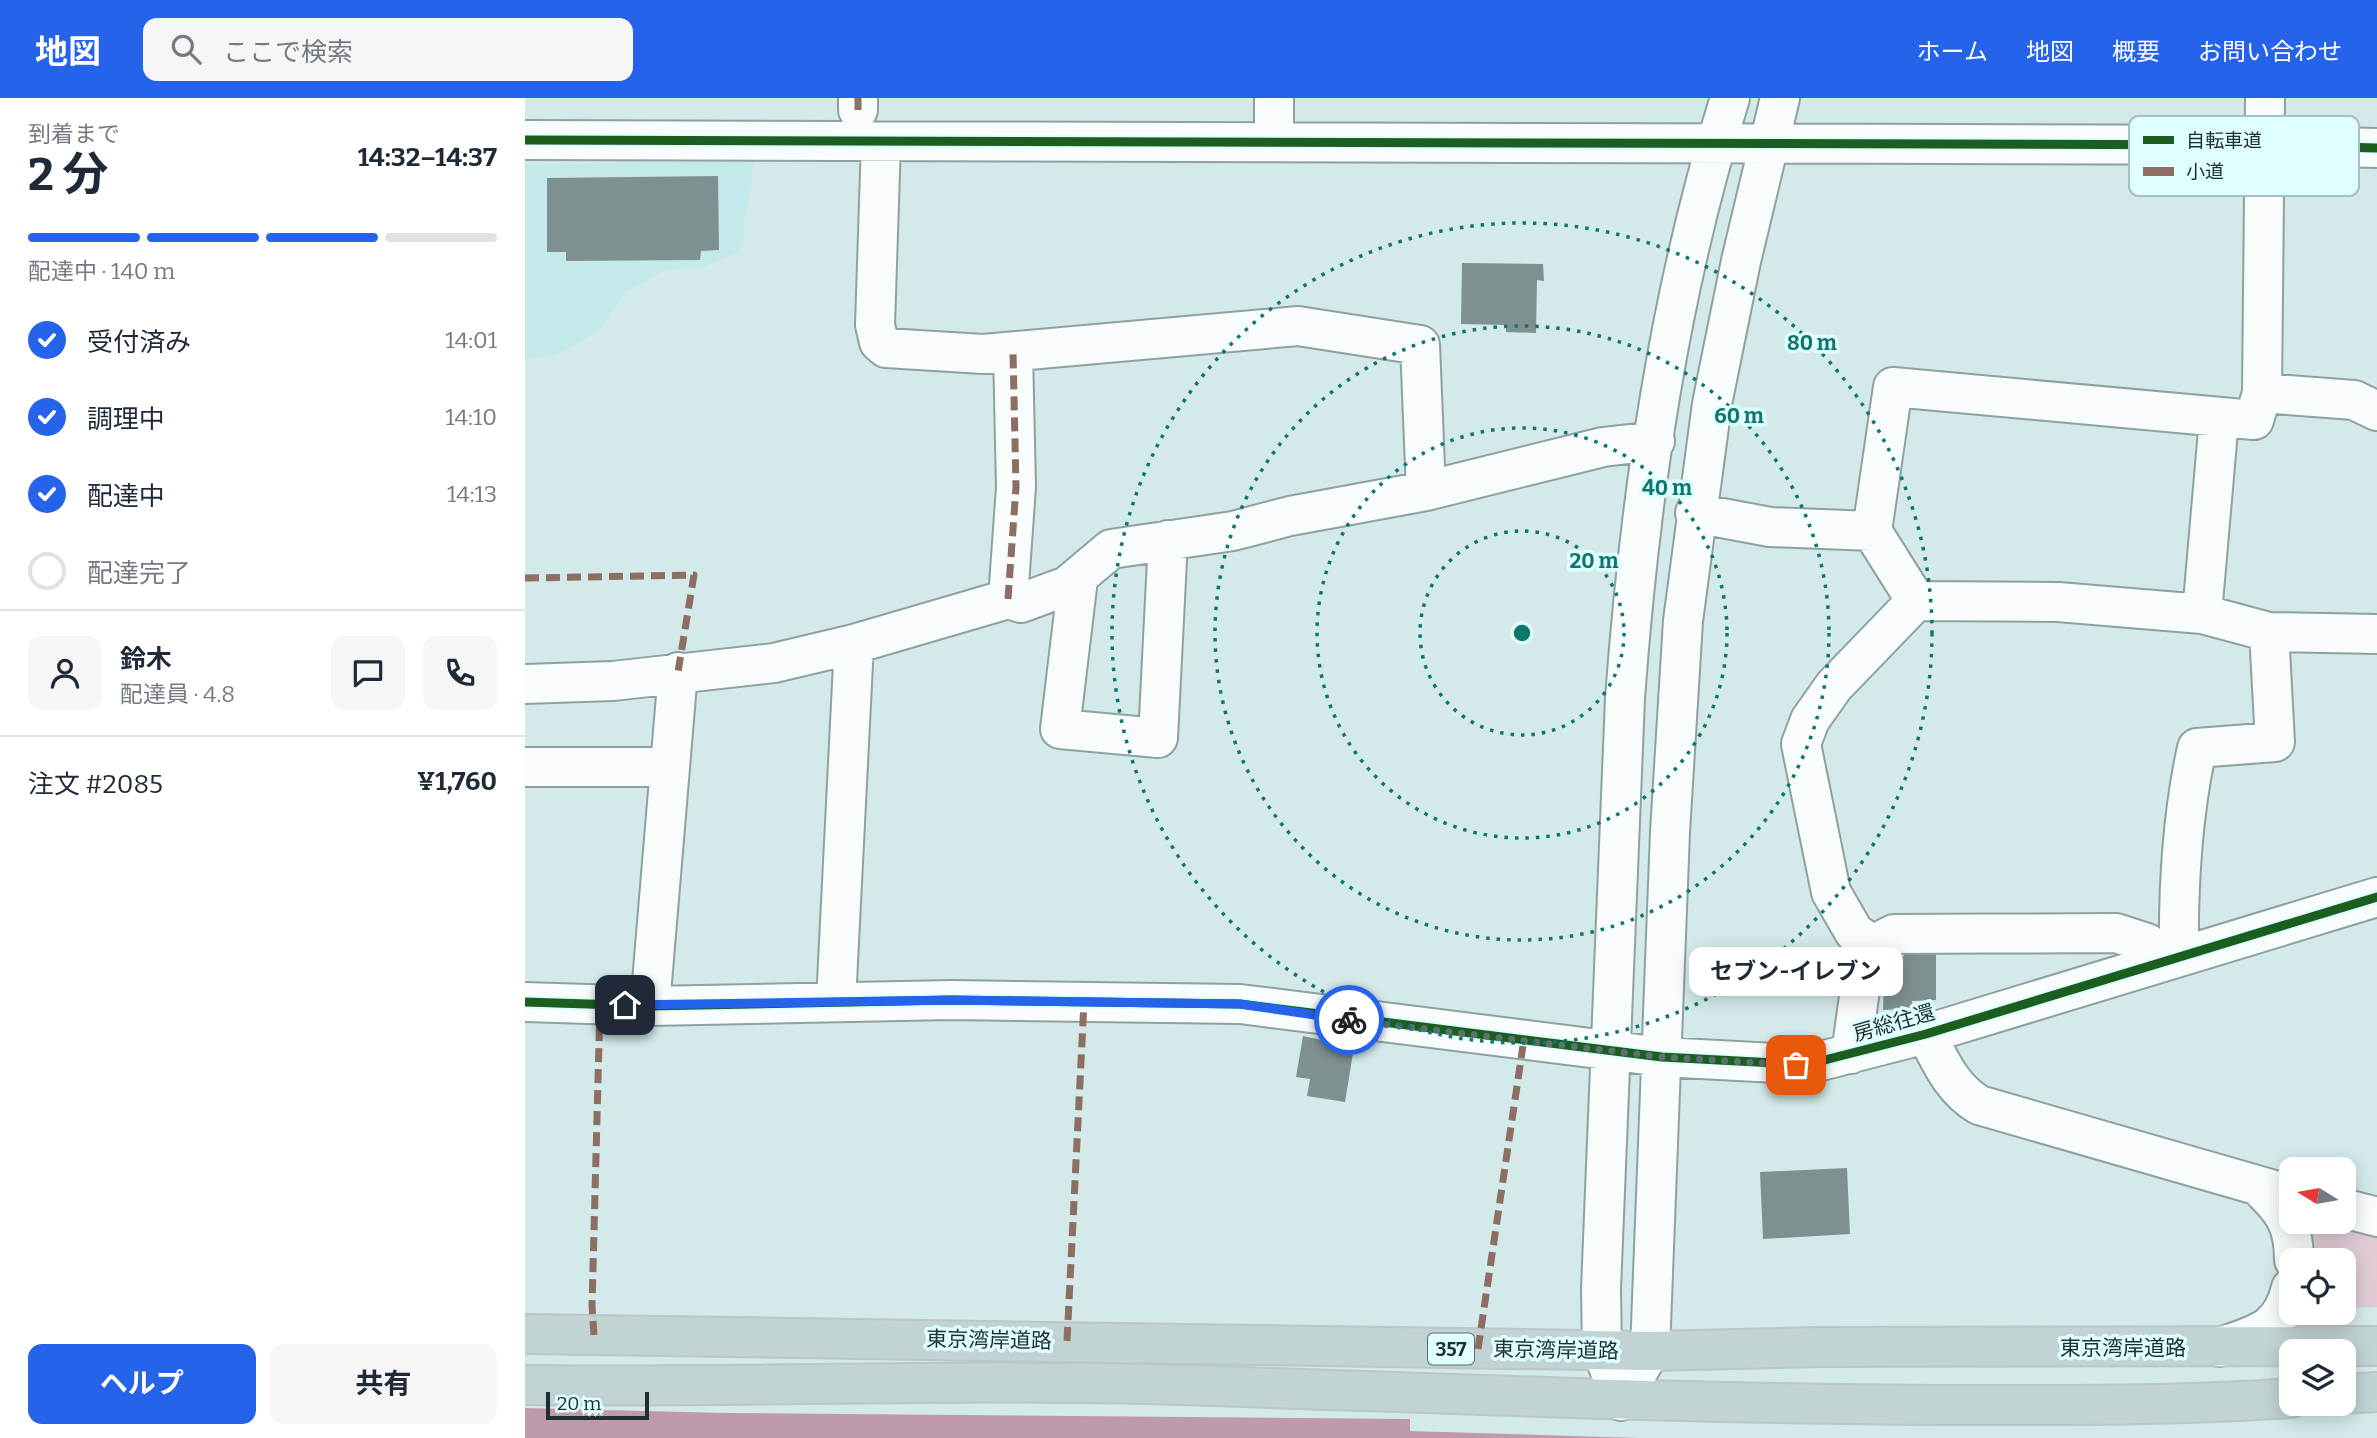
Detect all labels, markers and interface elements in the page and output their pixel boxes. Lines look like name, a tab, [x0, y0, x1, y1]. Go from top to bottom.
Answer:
search box	[143, 18, 633, 81]
icon: search	[167, 30, 205, 68]
text: 地図	[35, 32, 101, 72]
text: ここで検索	[223, 37, 353, 68]
text: ホーム	[1917, 38, 1988, 66]
text: 地図	[2026, 38, 2074, 66]
text: 概要	[2112, 38, 2160, 66]
text: お問い合わせ	[2198, 38, 2342, 66]
legend	[2129, 116, 2359, 196]
text: 到着まで	[28, 120, 120, 148]
text: 自転車道	[2186, 129, 2262, 152]
text: 14:32–14:37	[358, 142, 497, 173]
text: 2 分	[28, 147, 108, 202]
text: 小道	[2186, 160, 2224, 183]
text: 配達中 · 140 m	[28, 257, 175, 285]
icon: check	[28, 321, 66, 359]
text: 14:01	[445, 326, 497, 354]
text: 受付済み	[87, 327, 191, 358]
text: 80 m	[1787, 330, 1837, 356]
icon: check	[28, 398, 66, 436]
text: 14:10	[445, 403, 497, 431]
text: 60 m	[1714, 403, 1764, 429]
text: 調理中	[87, 404, 165, 435]
icon: check	[28, 475, 66, 513]
text: 40 m	[1642, 475, 1692, 501]
text: 14:13	[447, 480, 497, 508]
text: 配達中	[87, 481, 165, 512]
text: 20 m	[1570, 548, 1618, 574]
text: 配達完了	[87, 558, 191, 589]
centre of rings	[1510, 621, 1534, 645]
button: person	[28, 636, 102, 710]
button: chat	[331, 636, 405, 710]
button: phone	[423, 636, 497, 710]
text: 鈴木	[120, 644, 172, 675]
text: 配達員 · 4.8	[120, 680, 235, 708]
text: ¥1,760	[417, 766, 497, 797]
text: 注文 #2085	[28, 769, 163, 800]
callout: セブン-イレブン	[1689, 946, 1903, 995]
text: セブン-イレブン	[1710, 957, 1882, 985]
pin	[595, 975, 655, 1035]
courier	[1314, 985, 1384, 1055]
icon: home	[606, 986, 644, 1024]
street label: 房総往還	[1850, 999, 1938, 1047]
icon: bike	[1330, 1001, 1368, 1039]
pin	[1766, 1035, 1826, 1095]
icon: bag	[1777, 1046, 1815, 1084]
north arrow	[2279, 1157, 2355, 1234]
map controls	[2279, 1157, 2356, 1416]
button: locate	[2279, 1248, 2356, 1325]
street label: 東京湾岸道路	[926, 1326, 1052, 1354]
road number: 357	[1428, 1334, 1474, 1364]
street label: 東京湾岸道路	[2060, 1335, 2186, 1361]
street label: 東京湾岸道路	[1493, 1336, 1619, 1364]
button: layers	[2279, 1339, 2356, 1416]
button: ヘルプ	[28, 1344, 256, 1424]
button: 共有	[270, 1344, 497, 1424]
scale bar	[546, 1389, 649, 1421]
text: 20 m	[557, 1392, 601, 1415]

